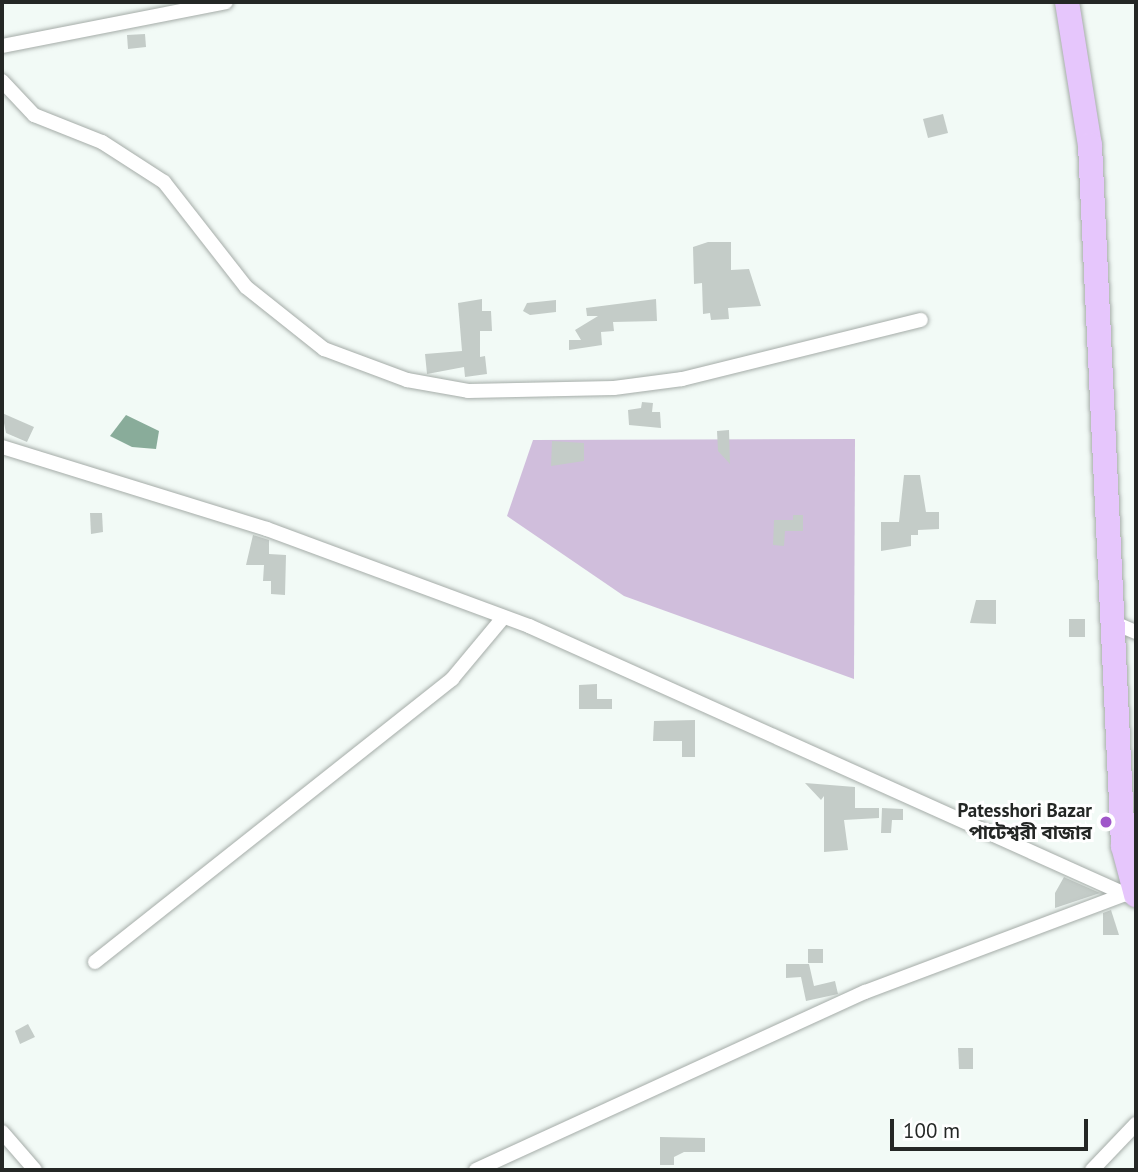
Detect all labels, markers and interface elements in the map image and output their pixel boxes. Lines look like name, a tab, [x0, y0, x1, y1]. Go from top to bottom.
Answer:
place label: Patesshori Bazar পাটেশ্বরী বাজার	[957, 800, 1092, 844]
marker: Patesshori Bazar পাটেশ্বরী বাজার	[1098, 814, 1114, 830]
scale bar	[893, 1106, 1091, 1150]
text: 100 m	[903, 1117, 960, 1144]

